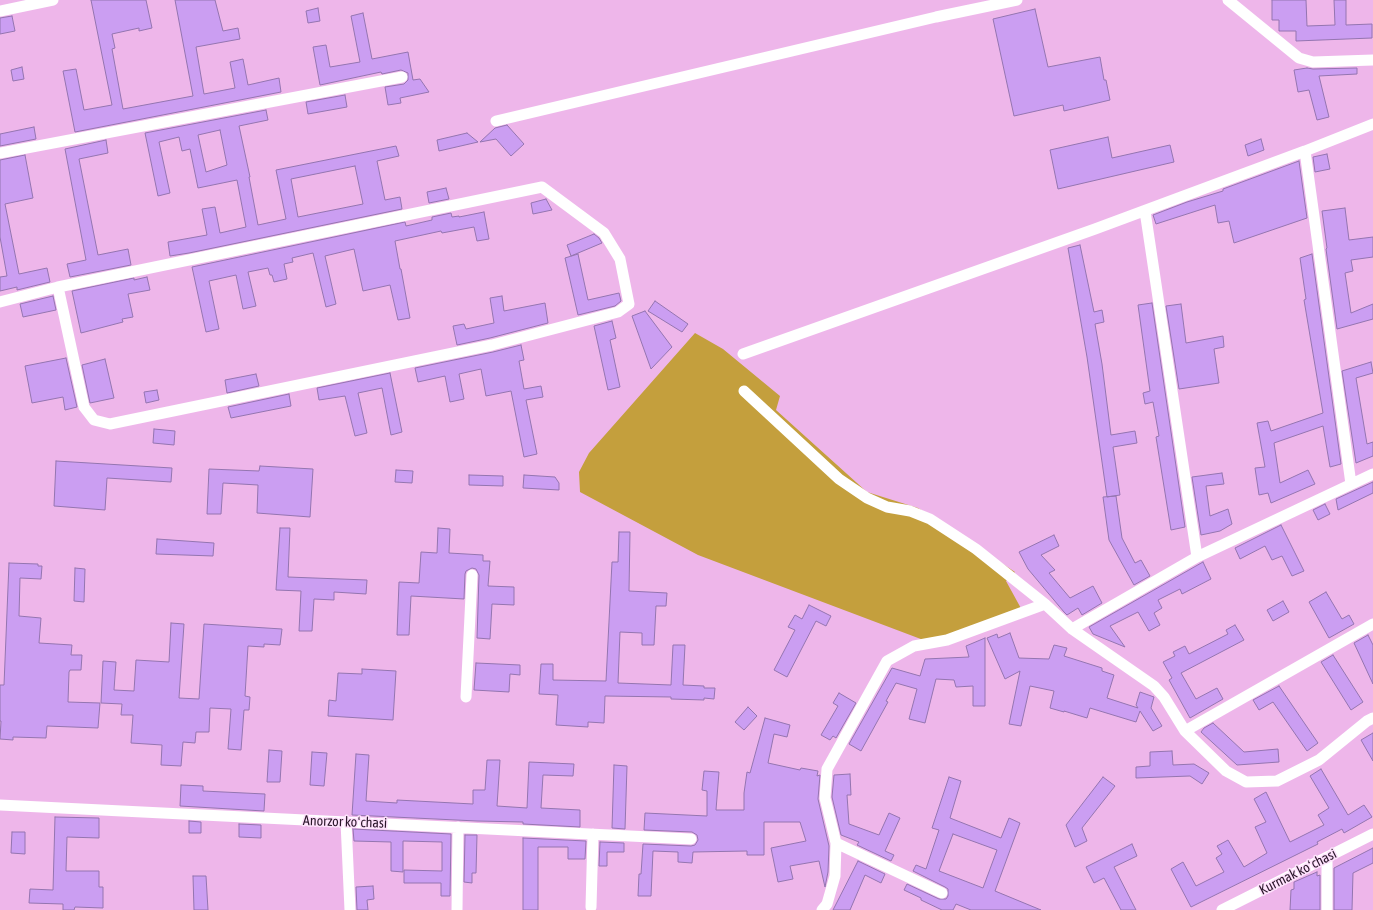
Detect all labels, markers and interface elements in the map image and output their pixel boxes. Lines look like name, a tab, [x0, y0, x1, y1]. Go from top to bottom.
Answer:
street label: Anorzor koʻchasi	[303, 812, 387, 832]
street label: Kurmak koʻchasi	[1257, 845, 1339, 899]

